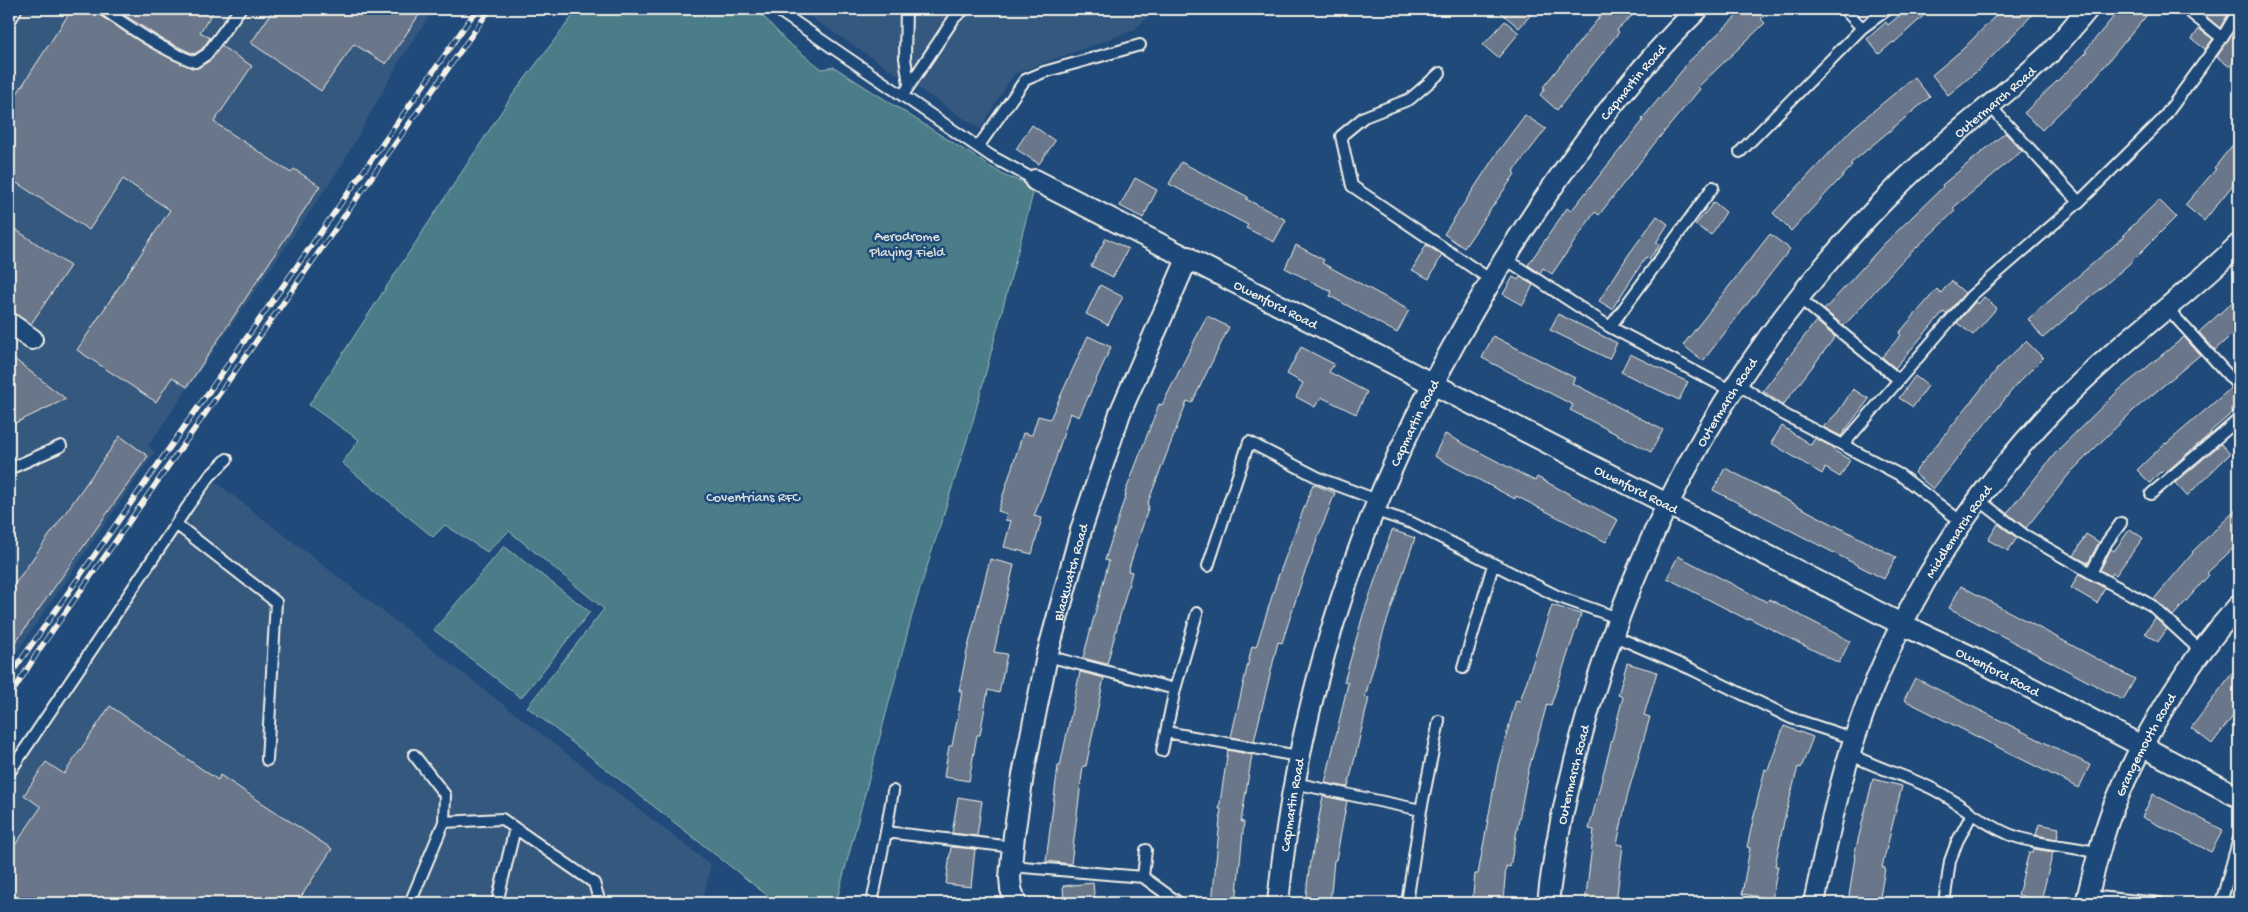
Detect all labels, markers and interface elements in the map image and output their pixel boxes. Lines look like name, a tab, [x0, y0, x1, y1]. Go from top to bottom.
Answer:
street label: Capmartin Road	[1598, 40, 1672, 125]
street label: Outermarch Road	[1951, 63, 2042, 143]
park label: Aerodrome Playing Field	[868, 229, 946, 262]
street label: Owenford Road	[1230, 277, 1321, 335]
street label: Outermarch Road	[1694, 354, 1763, 451]
street label: Capmartin Road	[1388, 376, 1445, 470]
street label: Owenford Road	[1591, 462, 1682, 520]
street label: Middlemarch Road	[1923, 481, 1998, 582]
park label: Coventrians RFC	[706, 490, 801, 507]
street label: Blackwatch Road	[1051, 521, 1094, 624]
street label: Owenford Road	[1953, 645, 2043, 703]
street label: Grangemouth Road	[2113, 689, 2182, 800]
street label: Outermarch Road	[1555, 722, 1596, 826]
street label: Capmartin Road	[1278, 755, 1310, 853]

